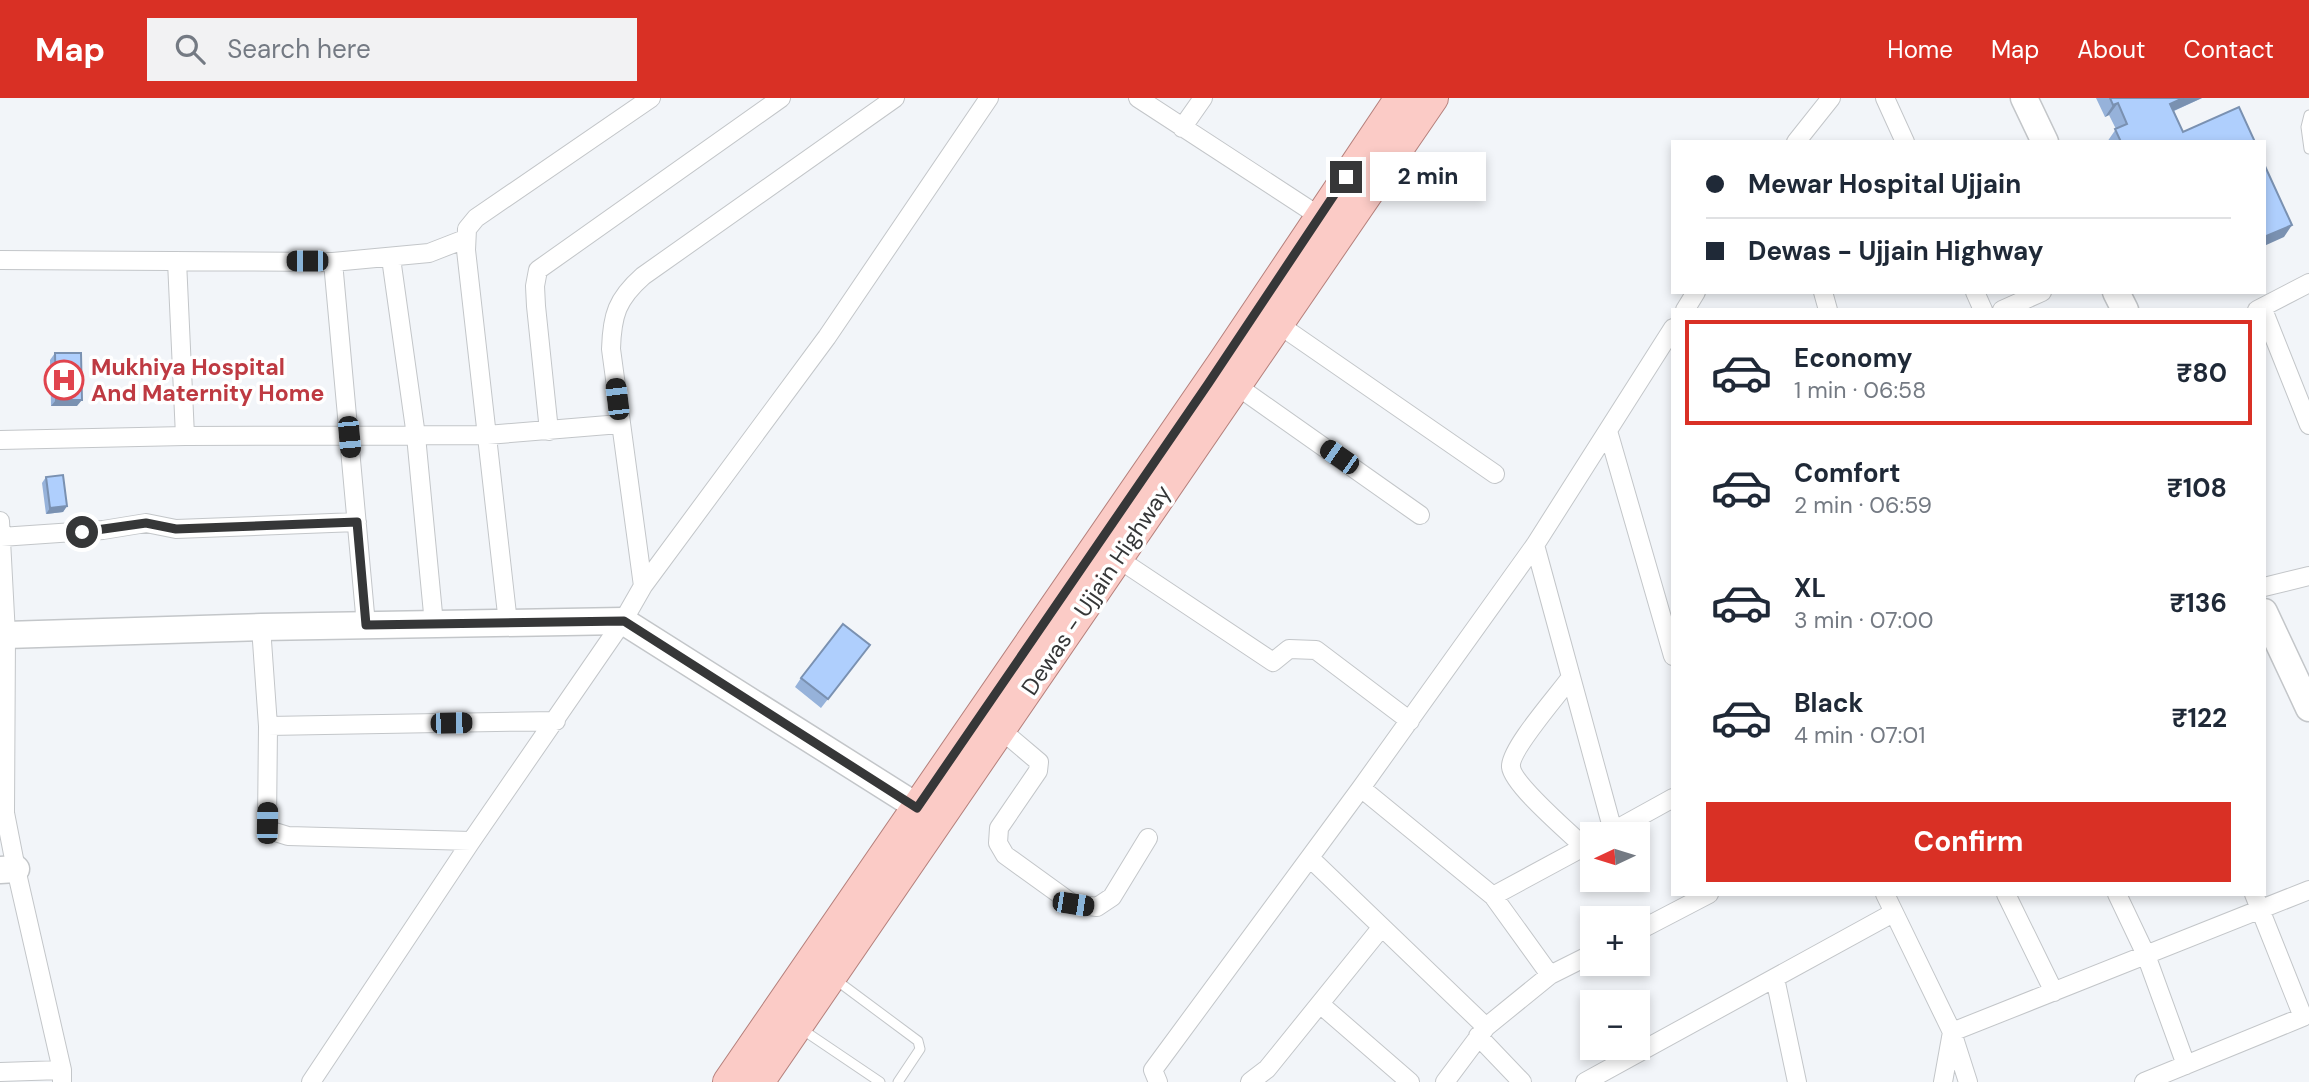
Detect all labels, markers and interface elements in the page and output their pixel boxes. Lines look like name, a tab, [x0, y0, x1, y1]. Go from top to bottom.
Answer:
search box	[147, 18, 637, 81]
text: Map	[35, 28, 105, 71]
icon: search	[171, 30, 209, 68]
text: Search here	[227, 32, 371, 66]
text: Home	[1887, 34, 1953, 65]
text: Map	[1991, 34, 2039, 65]
text: About	[2077, 34, 2146, 65]
text: Contact	[2184, 34, 2274, 65]
callout: 2 min	[1370, 153, 1486, 202]
route end	[1330, 161, 1362, 193]
text: 2 min	[1398, 161, 1458, 191]
text: Mewar Hospital Ujjain	[1748, 167, 2021, 201]
text: Dewas - Ujjain Highway	[1748, 234, 2043, 268]
car	[287, 251, 329, 272]
icon: car	[1710, 341, 1773, 404]
text: Economy	[1794, 341, 1912, 375]
place label: Mukhiya Hospital And Maternity Home	[91, 352, 324, 408]
text: ₹80	[2176, 356, 2227, 390]
hospital icon: Mukhiya Hospital And Maternity Home	[43, 359, 85, 401]
text: 1 min · 06:58	[1794, 375, 1926, 405]
car	[605, 377, 630, 421]
car	[337, 415, 362, 459]
car	[1316, 436, 1363, 478]
icon: car	[1710, 456, 1773, 519]
text: Comfort	[1794, 456, 1900, 490]
text: ₹108	[2167, 471, 2227, 505]
street label: Dewas - Ujjain Highway	[1014, 479, 1178, 701]
text: 2 min · 06:59	[1794, 490, 1932, 520]
route start	[66, 516, 98, 548]
icon: car	[1710, 571, 1773, 634]
text: XL	[1794, 571, 1826, 605]
text: ₹136	[2169, 586, 2227, 620]
text: 3 min · 07:00	[1794, 605, 1934, 635]
icon: car	[1710, 686, 1773, 749]
text: Black	[1794, 686, 1864, 720]
text: ₹122	[2172, 701, 2227, 735]
car	[430, 712, 473, 734]
text: 4 min · 07:01	[1794, 720, 1925, 750]
car	[257, 802, 278, 844]
button: Confirm	[1706, 802, 2231, 882]
north arrow	[1580, 822, 1650, 892]
map controls	[1580, 822, 1650, 1060]
car	[1051, 890, 1096, 918]
button: +	[1580, 906, 1650, 976]
button: −	[1580, 990, 1650, 1060]

